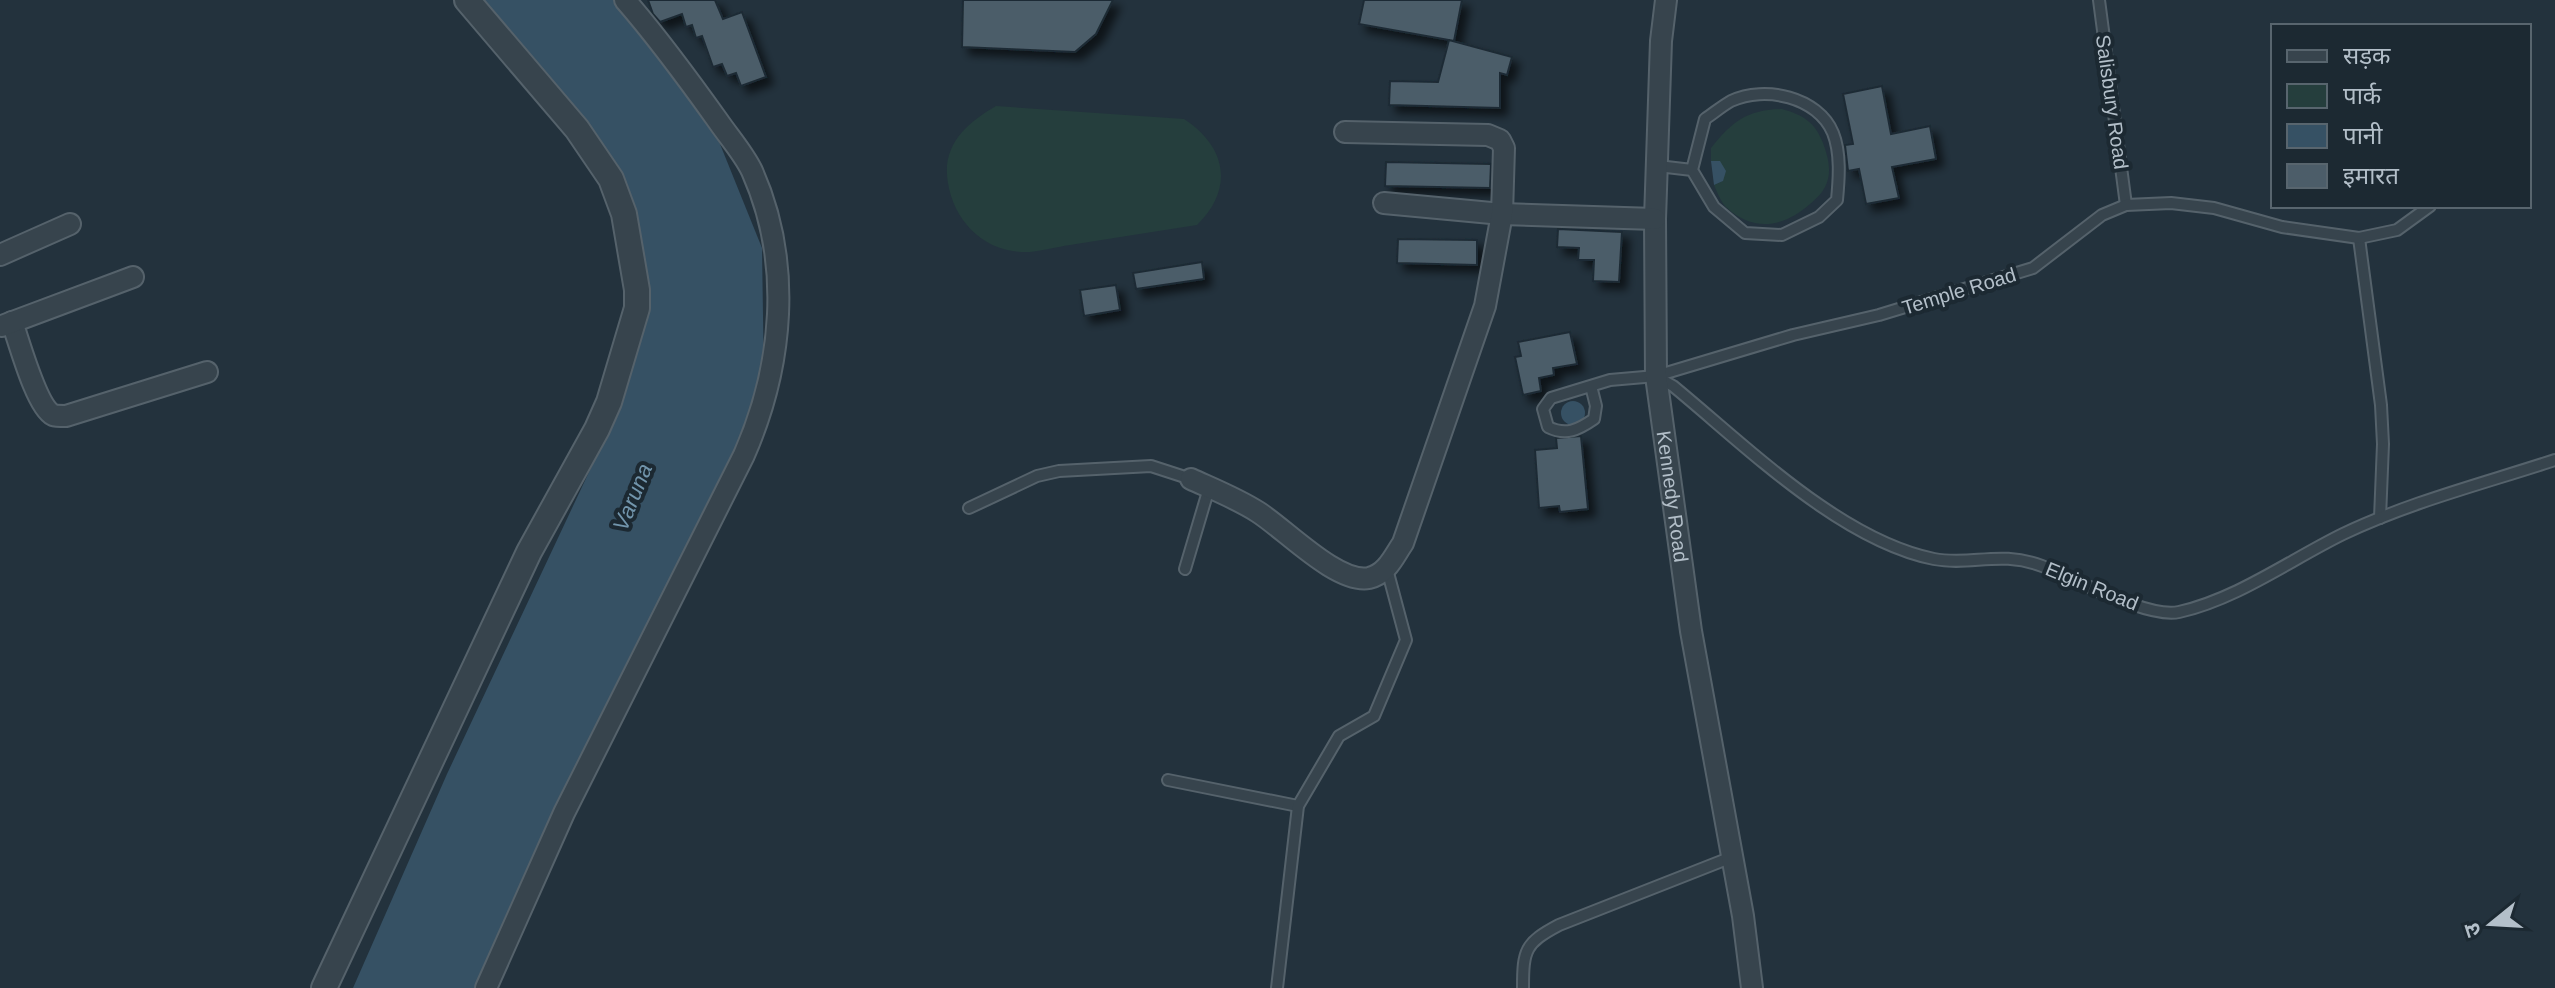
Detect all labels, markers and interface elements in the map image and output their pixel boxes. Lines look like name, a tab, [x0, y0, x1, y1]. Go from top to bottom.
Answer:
legend	[2271, 24, 2531, 208]
street label: Salisbury Road	[2092, 33, 2132, 171]
text: सड़क	[2343, 42, 2391, 69]
text: पार्क	[2343, 82, 2382, 109]
text: पानी	[2343, 122, 2383, 149]
text: इमारत	[2343, 162, 2400, 189]
street label: Temple Road	[1899, 263, 2019, 319]
street label: Kennedy Road	[1653, 429, 1692, 564]
water label: Varuna	[608, 460, 657, 534]
street label: Elgin Road	[2043, 557, 2141, 615]
north arrow	[2451, 884, 2531, 964]
text: उ	[2458, 919, 2486, 940]

